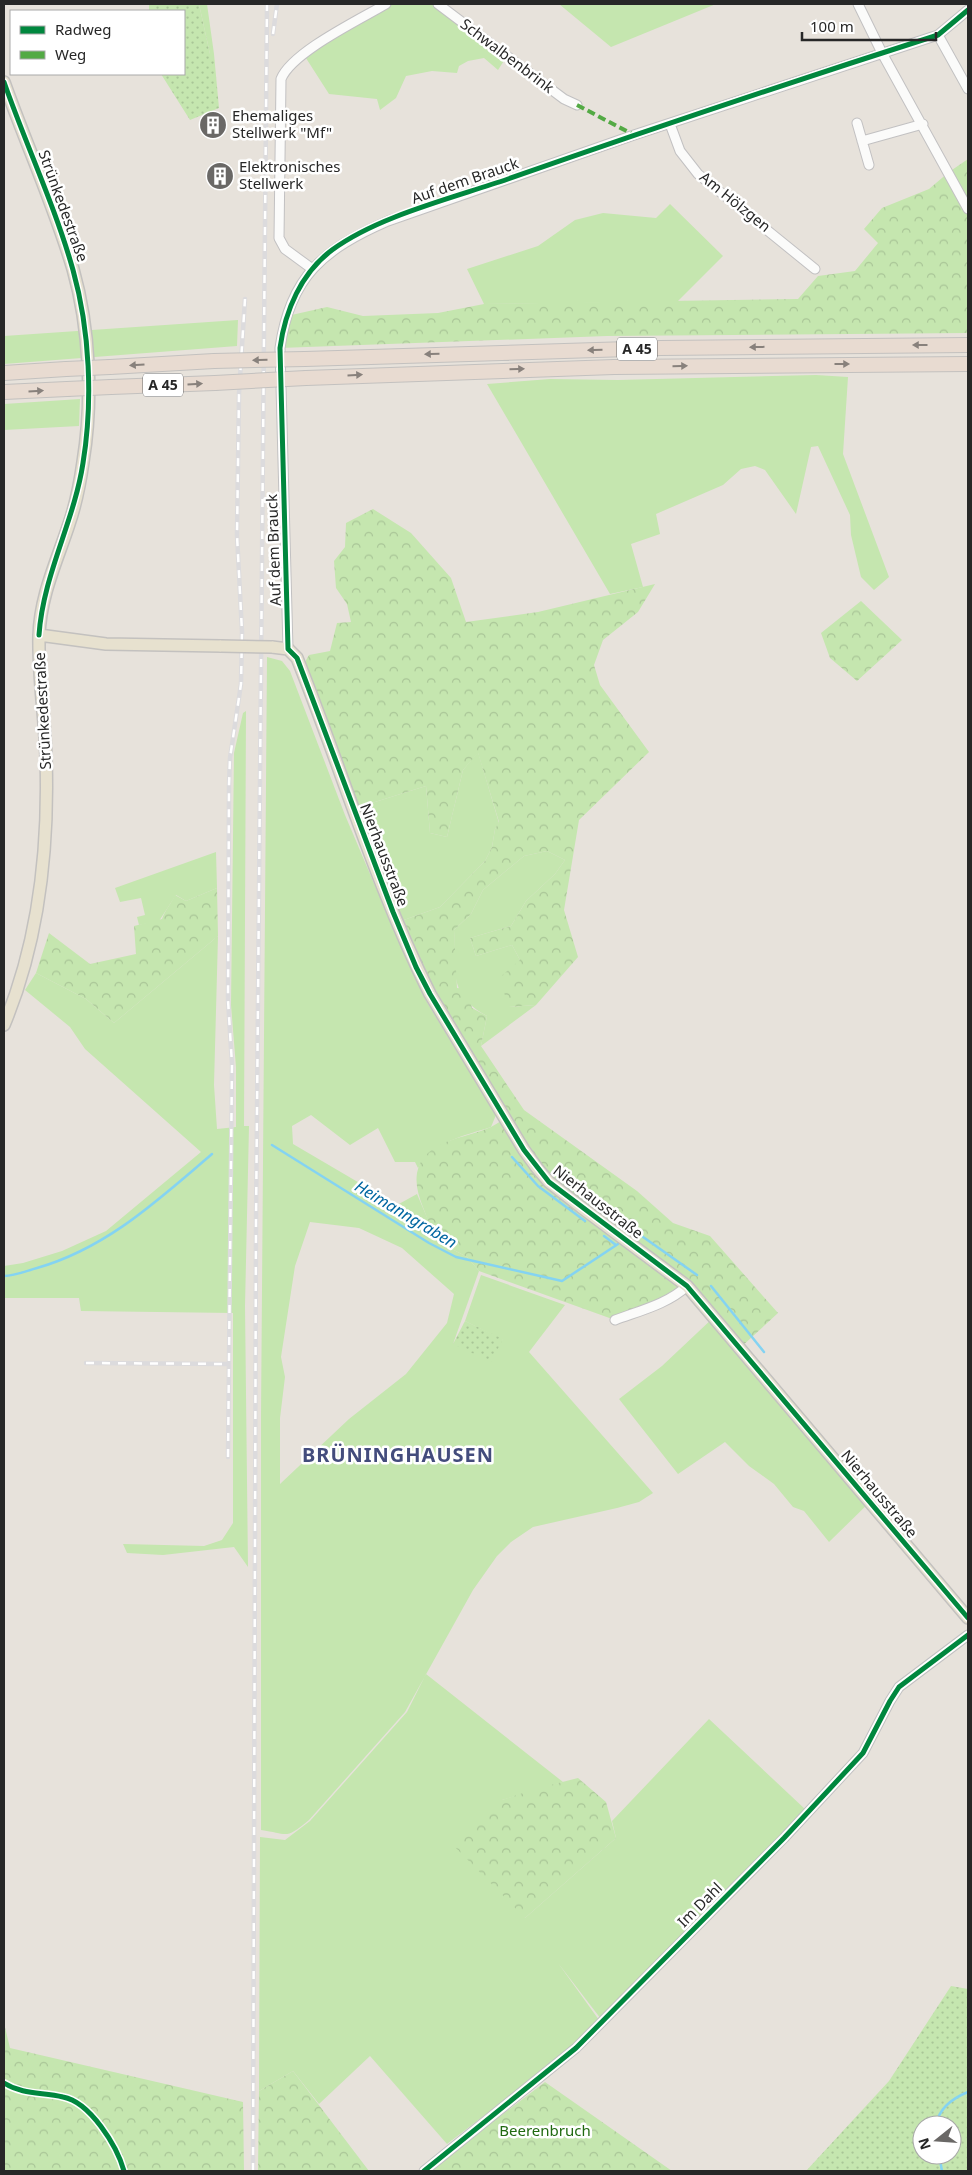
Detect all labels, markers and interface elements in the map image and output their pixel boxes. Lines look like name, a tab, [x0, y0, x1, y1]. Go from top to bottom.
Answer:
legend	[10, 10, 185, 75]
scale bar	[802, 10, 936, 42]
street label: Schwalbenbrink	[457, 13, 558, 97]
text: 100 m	[810, 16, 854, 36]
text: Radweg	[55, 19, 111, 39]
text: Weg	[55, 44, 86, 64]
place label: Ehemaliges Stellwerk "Mf"	[232, 105, 332, 142]
building icon: Ehemaliges Stellwerk "Mf"	[198, 110, 228, 140]
street label: Strünkedestraße	[34, 147, 93, 264]
street label: Auf dem Brauck	[408, 152, 521, 208]
place label: Elektronisches Stellwerk	[239, 156, 341, 193]
building icon: Elektronisches Stellwerk	[205, 161, 235, 191]
street label: Am Hölzgen	[696, 167, 775, 236]
road number: A 45	[617, 338, 657, 360]
one-way arrow	[911, 341, 927, 349]
one-way arrow	[749, 343, 765, 351]
one-way arrow	[586, 346, 602, 354]
one-way arrow	[424, 351, 440, 359]
one-way arrow	[251, 356, 267, 364]
one-way arrow	[834, 360, 850, 368]
one-way arrow	[672, 361, 688, 369]
one-way arrow	[129, 362, 145, 370]
one-way arrow	[510, 365, 526, 373]
one-way arrow	[347, 370, 363, 378]
road number: A 45	[143, 374, 183, 396]
one-way arrow	[187, 379, 203, 387]
one-way arrow	[28, 386, 44, 394]
street label: Auf dem Brauck	[261, 494, 285, 606]
street label: Strünkedestraße	[29, 652, 55, 770]
street label: Nierhausstraße	[356, 800, 414, 909]
street label: Nierhausstraße	[550, 1160, 648, 1243]
water label: Heimanngraben	[351, 1175, 461, 1253]
district label: BRÜNINGHAUSEN	[302, 1441, 494, 1468]
street label: Nierhausstraße	[837, 1445, 922, 1541]
street label: Im Dahl	[673, 1878, 726, 1931]
north arrow	[912, 2115, 962, 2165]
park label: Beerenbruch	[499, 2120, 591, 2140]
text: N	[913, 2136, 935, 2152]

